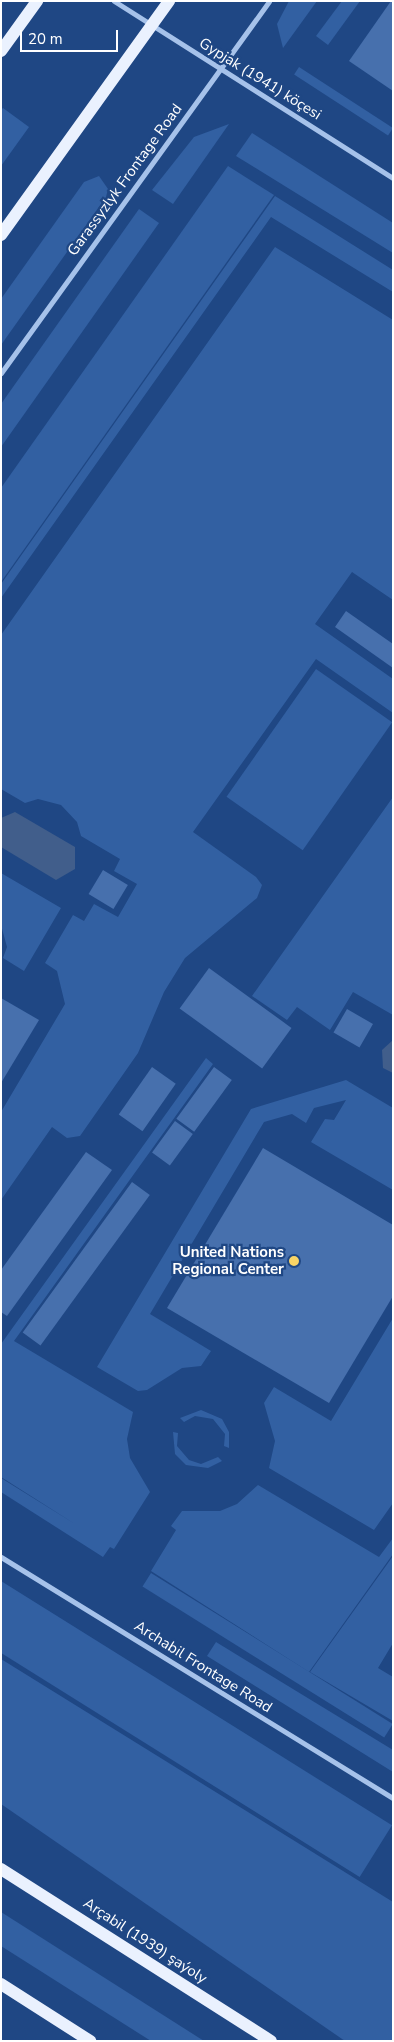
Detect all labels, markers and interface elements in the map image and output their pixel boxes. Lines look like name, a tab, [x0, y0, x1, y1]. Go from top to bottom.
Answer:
scale bar	[22, 20, 120, 52]
text: 20 m	[28, 29, 63, 49]
street label: Gypjak (1941) köçesi	[196, 34, 324, 124]
street label: Garassyzlyk Frontage Road	[64, 101, 186, 259]
place label: United Nations Regional Center	[172, 1243, 284, 1278]
marker: United Nations Regional Center	[288, 1255, 300, 1267]
street label: Archabil Frontage Road	[131, 1617, 275, 1717]
street label: Arçabil (1939) şaýoly	[80, 1894, 210, 1988]

